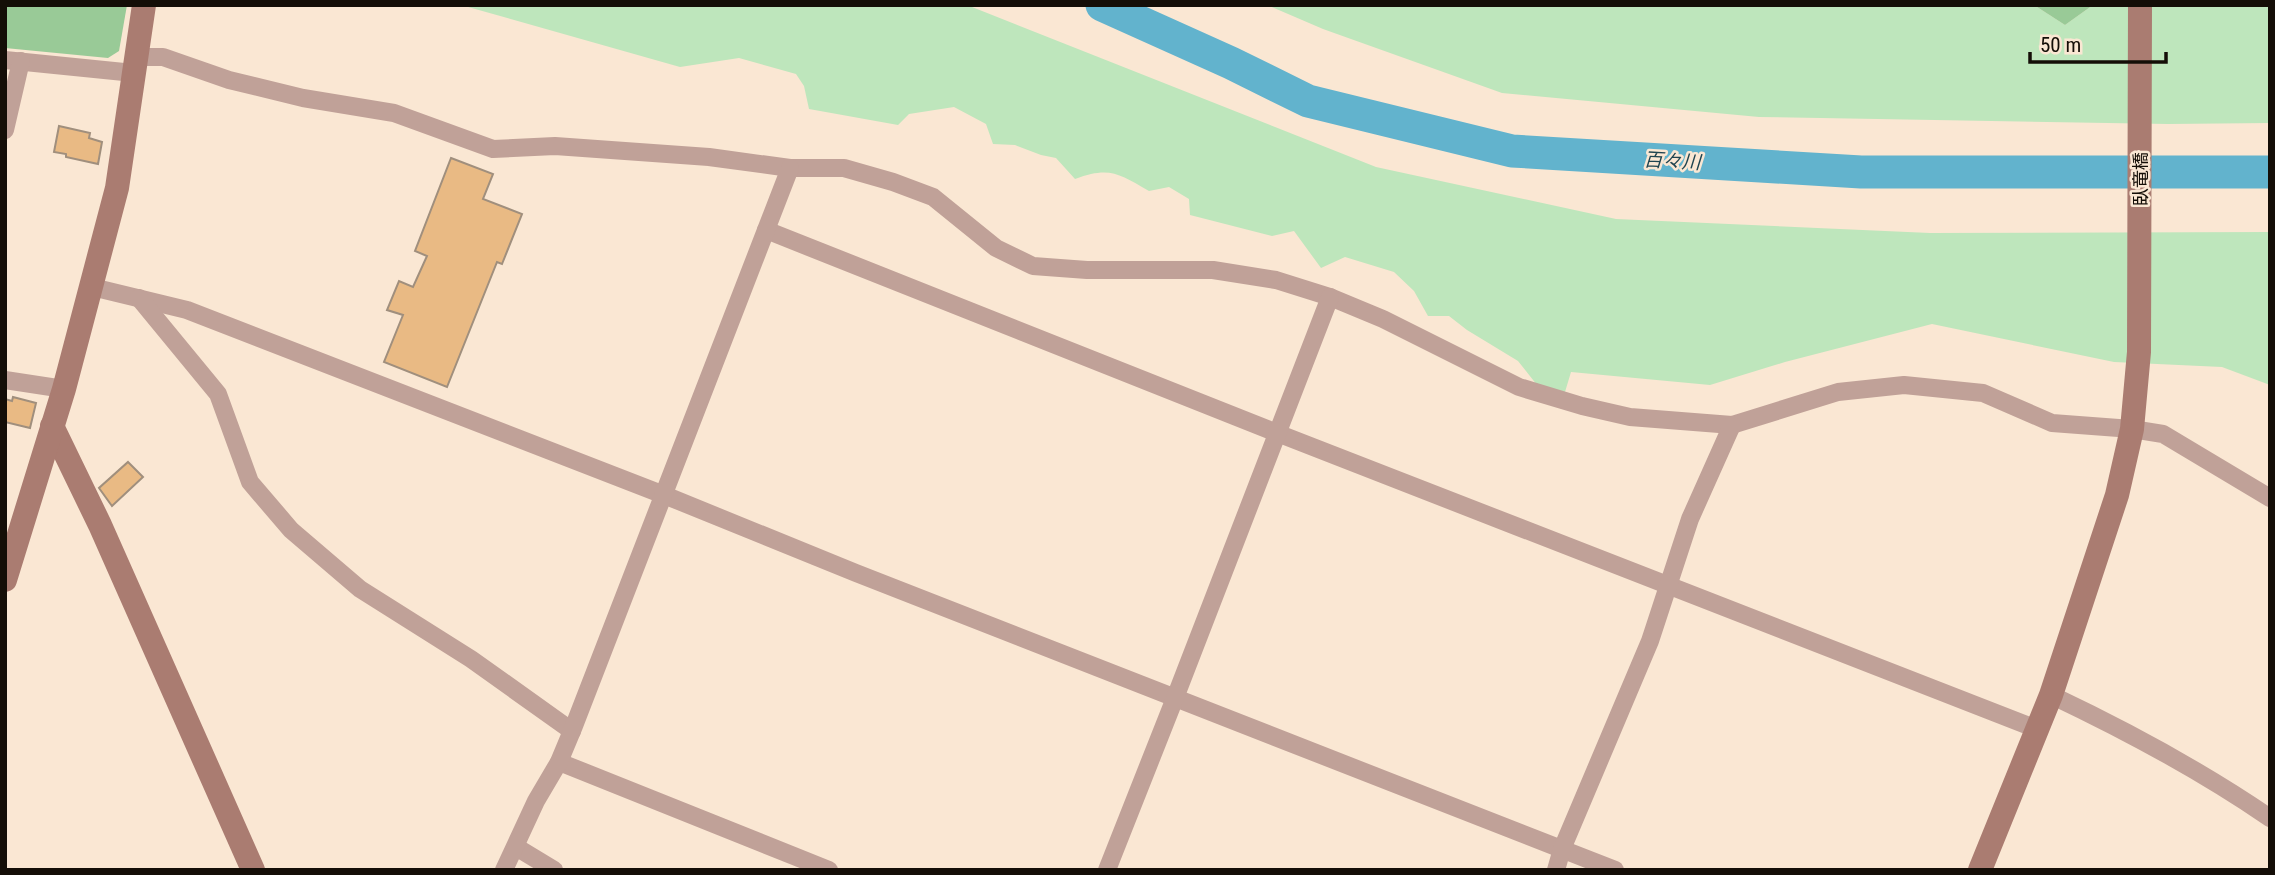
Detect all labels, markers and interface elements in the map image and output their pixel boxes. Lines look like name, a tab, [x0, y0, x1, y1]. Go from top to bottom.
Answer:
scale bar	[2030, 21, 2166, 65]
text: 50 m	[2040, 33, 2081, 57]
water label: 百々川	[1643, 148, 1703, 174]
street label: 臥竜橋	[2130, 152, 2151, 206]

